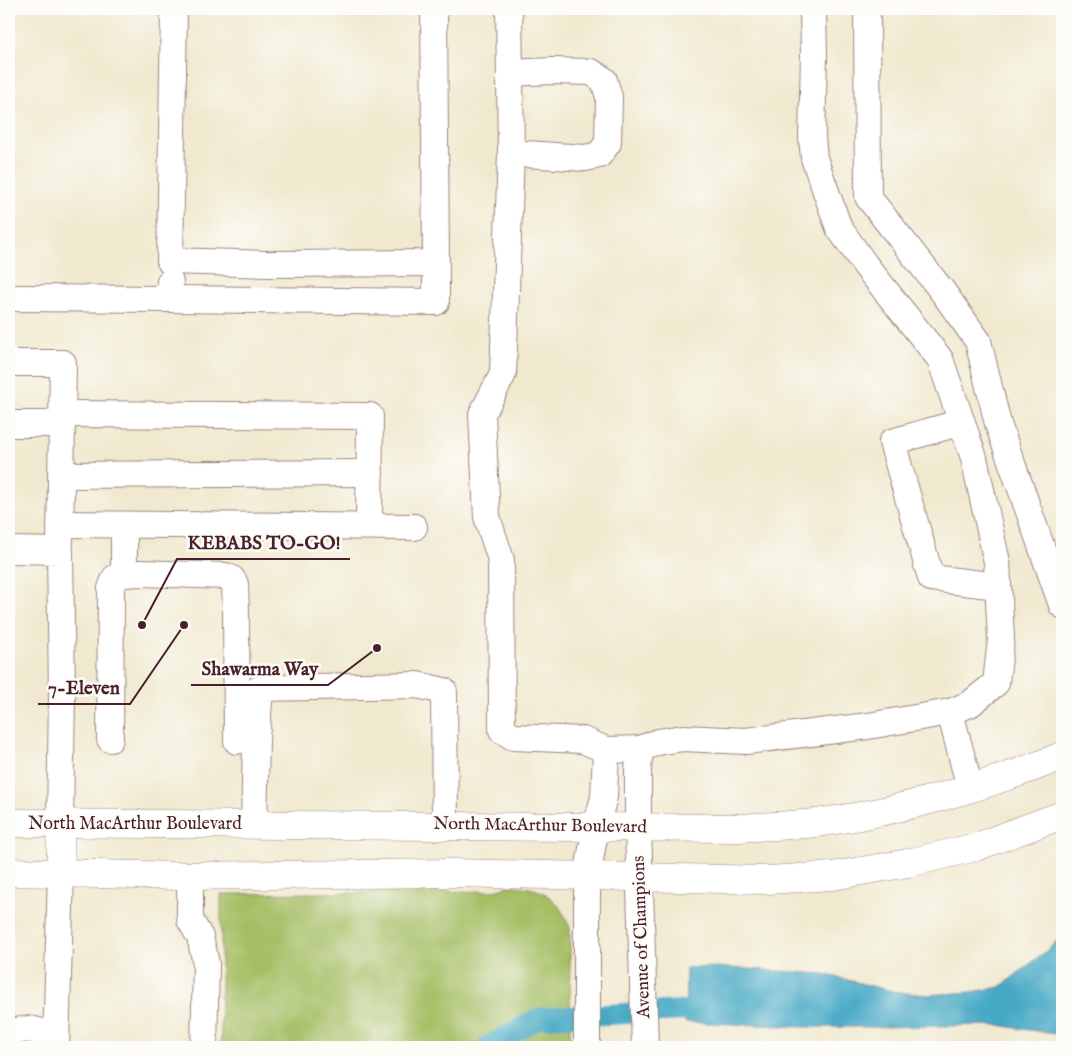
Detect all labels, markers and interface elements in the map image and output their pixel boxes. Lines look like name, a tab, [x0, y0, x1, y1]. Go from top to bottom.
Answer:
callout: KEBABS TO-GO!	[177, 525, 350, 559]
text: KEBABS TO-GO!	[187, 532, 341, 556]
callout: Shawarma Way	[191, 651, 328, 685]
text: Shawarma Way	[202, 658, 319, 682]
callout: 7-Eleven	[38, 670, 130, 704]
text: 7-Eleven	[48, 677, 120, 701]
street label: North MacArthur Boulevard	[28, 813, 242, 836]
street label: North MacArthur Boulevard	[433, 813, 647, 839]
street label: Avenue of Champions	[628, 855, 656, 1020]

